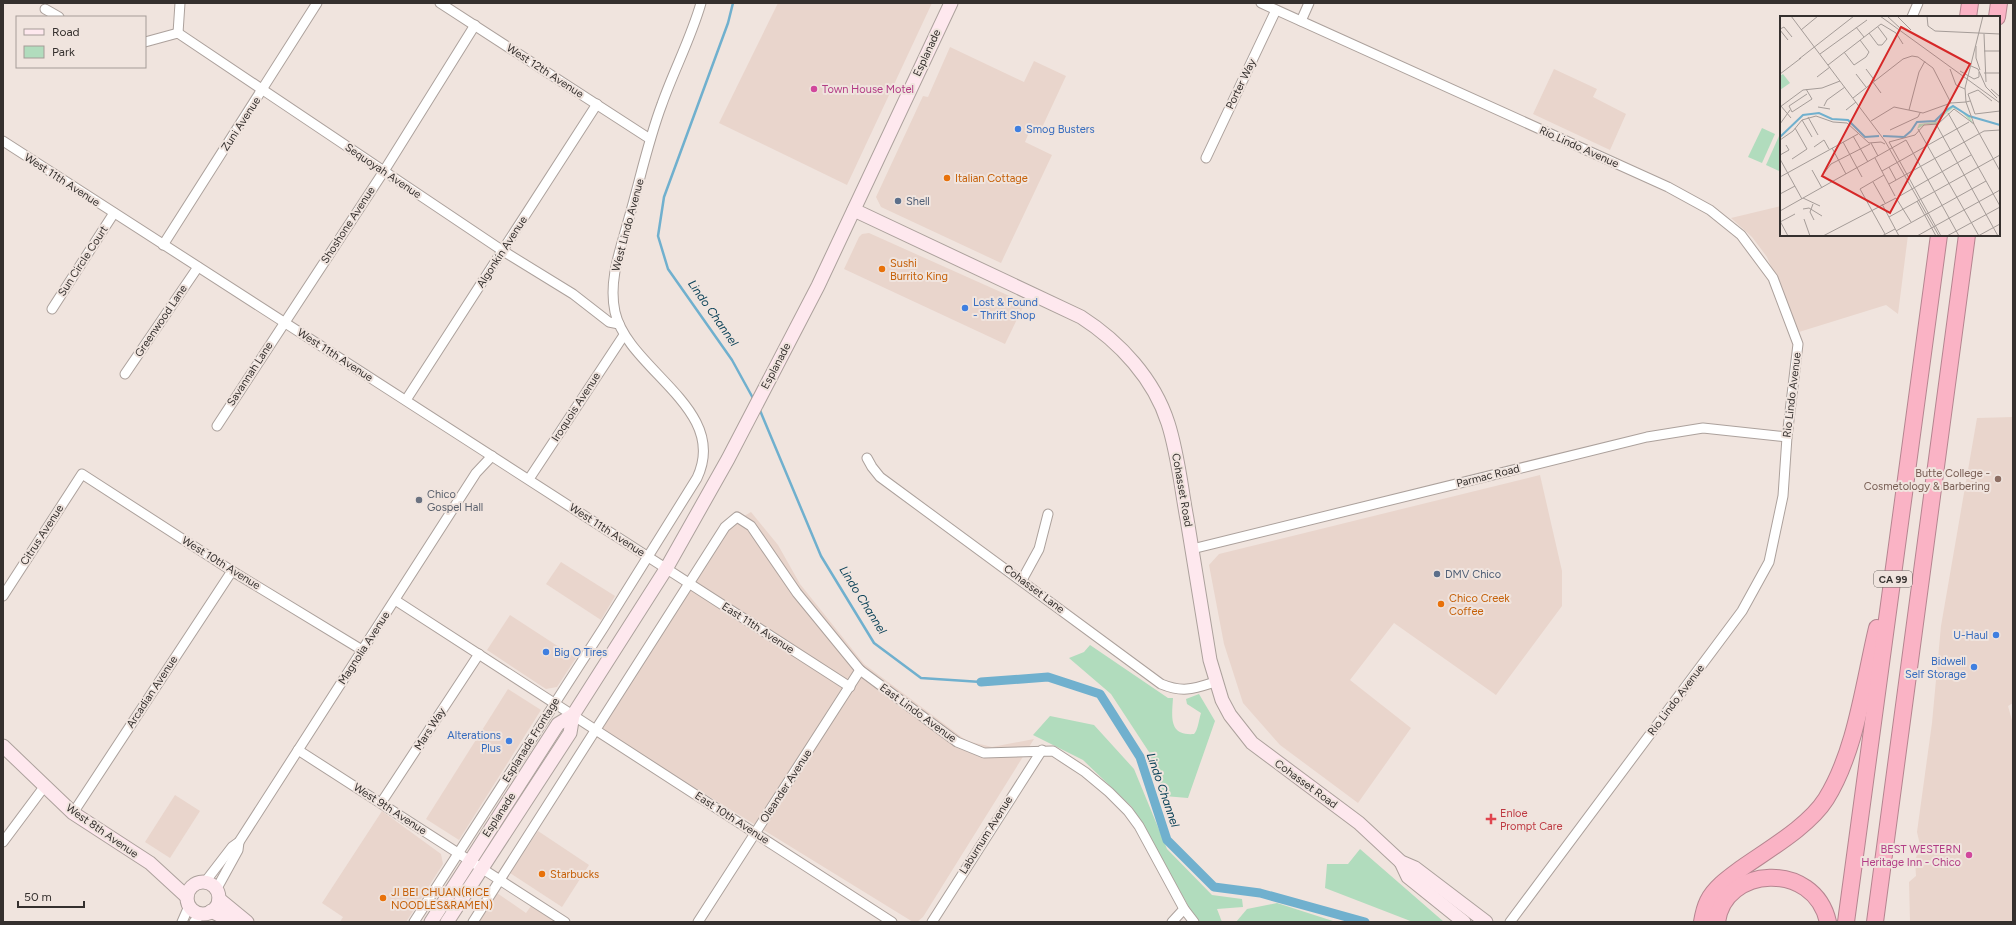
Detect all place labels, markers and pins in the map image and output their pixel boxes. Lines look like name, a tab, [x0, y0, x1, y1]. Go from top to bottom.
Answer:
place label: Town House Motel	[822, 83, 914, 96]
marker: Town House Motel	[809, 84, 819, 94]
place label: Smog Busters	[1026, 123, 1095, 136]
marker: Smog Busters	[1013, 124, 1023, 134]
place label: Italian Cottage	[955, 172, 1028, 185]
marker: Italian Cottage	[942, 173, 952, 183]
place label: Shell	[906, 195, 930, 208]
marker: Shell	[893, 196, 903, 206]
place label: Sushi Burrito King	[890, 257, 948, 283]
marker: Sushi Burrito King	[877, 264, 887, 274]
place label: Lost & Found - Thrift Shop	[973, 296, 1038, 322]
marker: Lost & Found - Thrift Shop	[960, 303, 970, 313]
place label: Butte College - Cosmetology & Barbering	[1864, 467, 1990, 493]
marker: Butte College - Cosmetology & Barbering	[1993, 474, 2003, 484]
place label: Chico Gospel Hall	[427, 488, 483, 514]
marker: Chico Gospel Hall	[414, 495, 424, 505]
place label: DMV Chico	[1445, 568, 1501, 581]
marker: DMV Chico	[1432, 569, 1442, 579]
place label: Chico Creek Coffee	[1449, 592, 1510, 618]
marker: Chico Creek Coffee	[1436, 599, 1446, 609]
place label: U-Haul	[1953, 629, 1988, 642]
marker: U-Haul	[1991, 630, 2001, 640]
place label: Big O Tires	[554, 646, 607, 659]
marker: Big O Tires	[541, 647, 551, 657]
place label: Bidwell Self Storage	[1905, 655, 1966, 681]
marker: Bidwell Self Storage	[1969, 662, 1979, 672]
place label: Alterations Plus	[447, 729, 501, 755]
marker: Alterations Plus	[504, 736, 514, 746]
place label: Enloe Prompt Care	[1500, 807, 1562, 833]
marker: Enloe Prompt Care	[1485, 813, 1497, 825]
place label: BEST WESTERN Heritage Inn - Chico	[1861, 843, 1961, 869]
marker: BEST WESTERN Heritage Inn - Chico	[1964, 850, 1974, 860]
place label: Starbucks	[550, 868, 599, 881]
marker: Starbucks	[537, 869, 547, 879]
place label: JI BEI CHUAN(RICE NOODLES&RAMEN)	[391, 886, 493, 912]
marker: JI BEI CHUAN(RICE NOODLES&RAMEN)	[378, 893, 388, 903]

